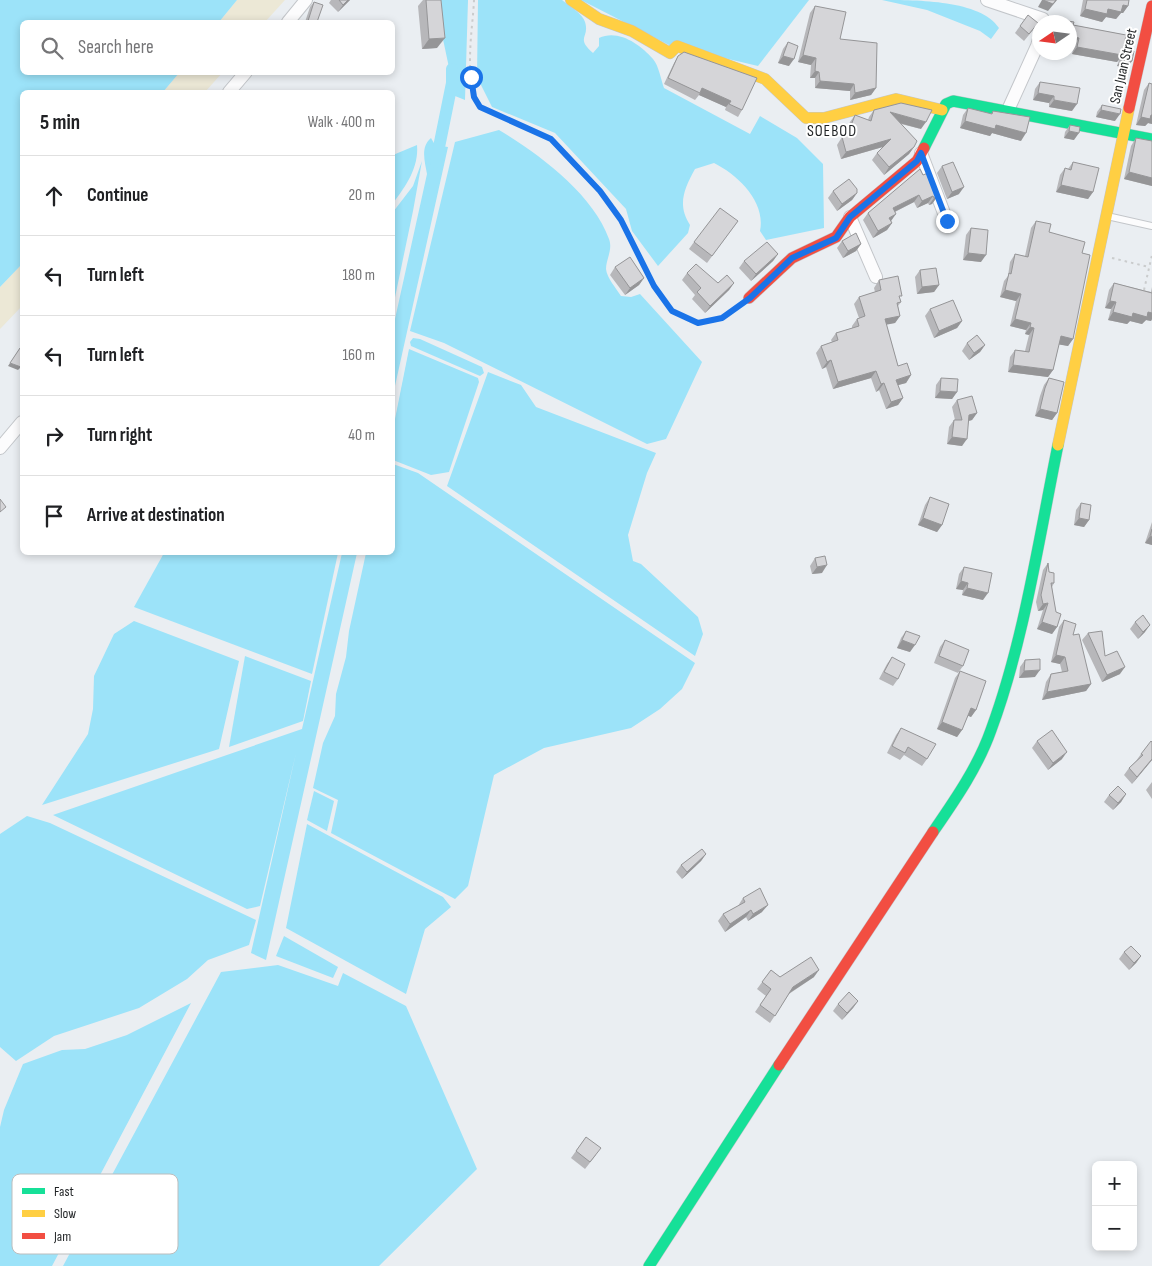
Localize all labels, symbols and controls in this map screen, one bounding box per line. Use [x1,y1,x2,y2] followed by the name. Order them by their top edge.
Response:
[1032,15,1077,60] north arrow
[20,20,395,75] search box
[1106,26,1141,106] street label: San Juan Street
[38,34,66,62] icon: search
[78,36,154,59] text: Search here
[460,66,483,89] route start
[40,110,80,135] text: 5 min
[308,113,375,132] text: Walk · 400 m
[807,122,857,141] district label: SOEBOD
[40,182,68,210] icon: ahead
[87,184,148,207] text: Continue
[348,186,375,205] text: 20 m
[936,210,959,233] route end
[40,262,68,290] icon: left
[87,264,144,287] text: Turn left
[342,266,375,285] text: 180 m
[40,342,68,370] icon: left
[87,344,144,367] text: Turn left
[342,346,375,365] text: 160 m
[40,422,68,450] icon: right
[87,424,152,447] text: Turn right
[348,426,375,445] text: 40 m
[40,502,68,530] icon: arrive
[87,504,225,527] text: Arrive at destination
[1092,1161,1137,1251] map controls
[1092,1161,1137,1206] button: +
[12,1174,178,1254] legend
[54,1183,74,1200] text: Fast
[54,1205,76,1222] text: Slow
[1092,1206,1137,1251] button: −
[53,1228,71,1245] text: Jam

